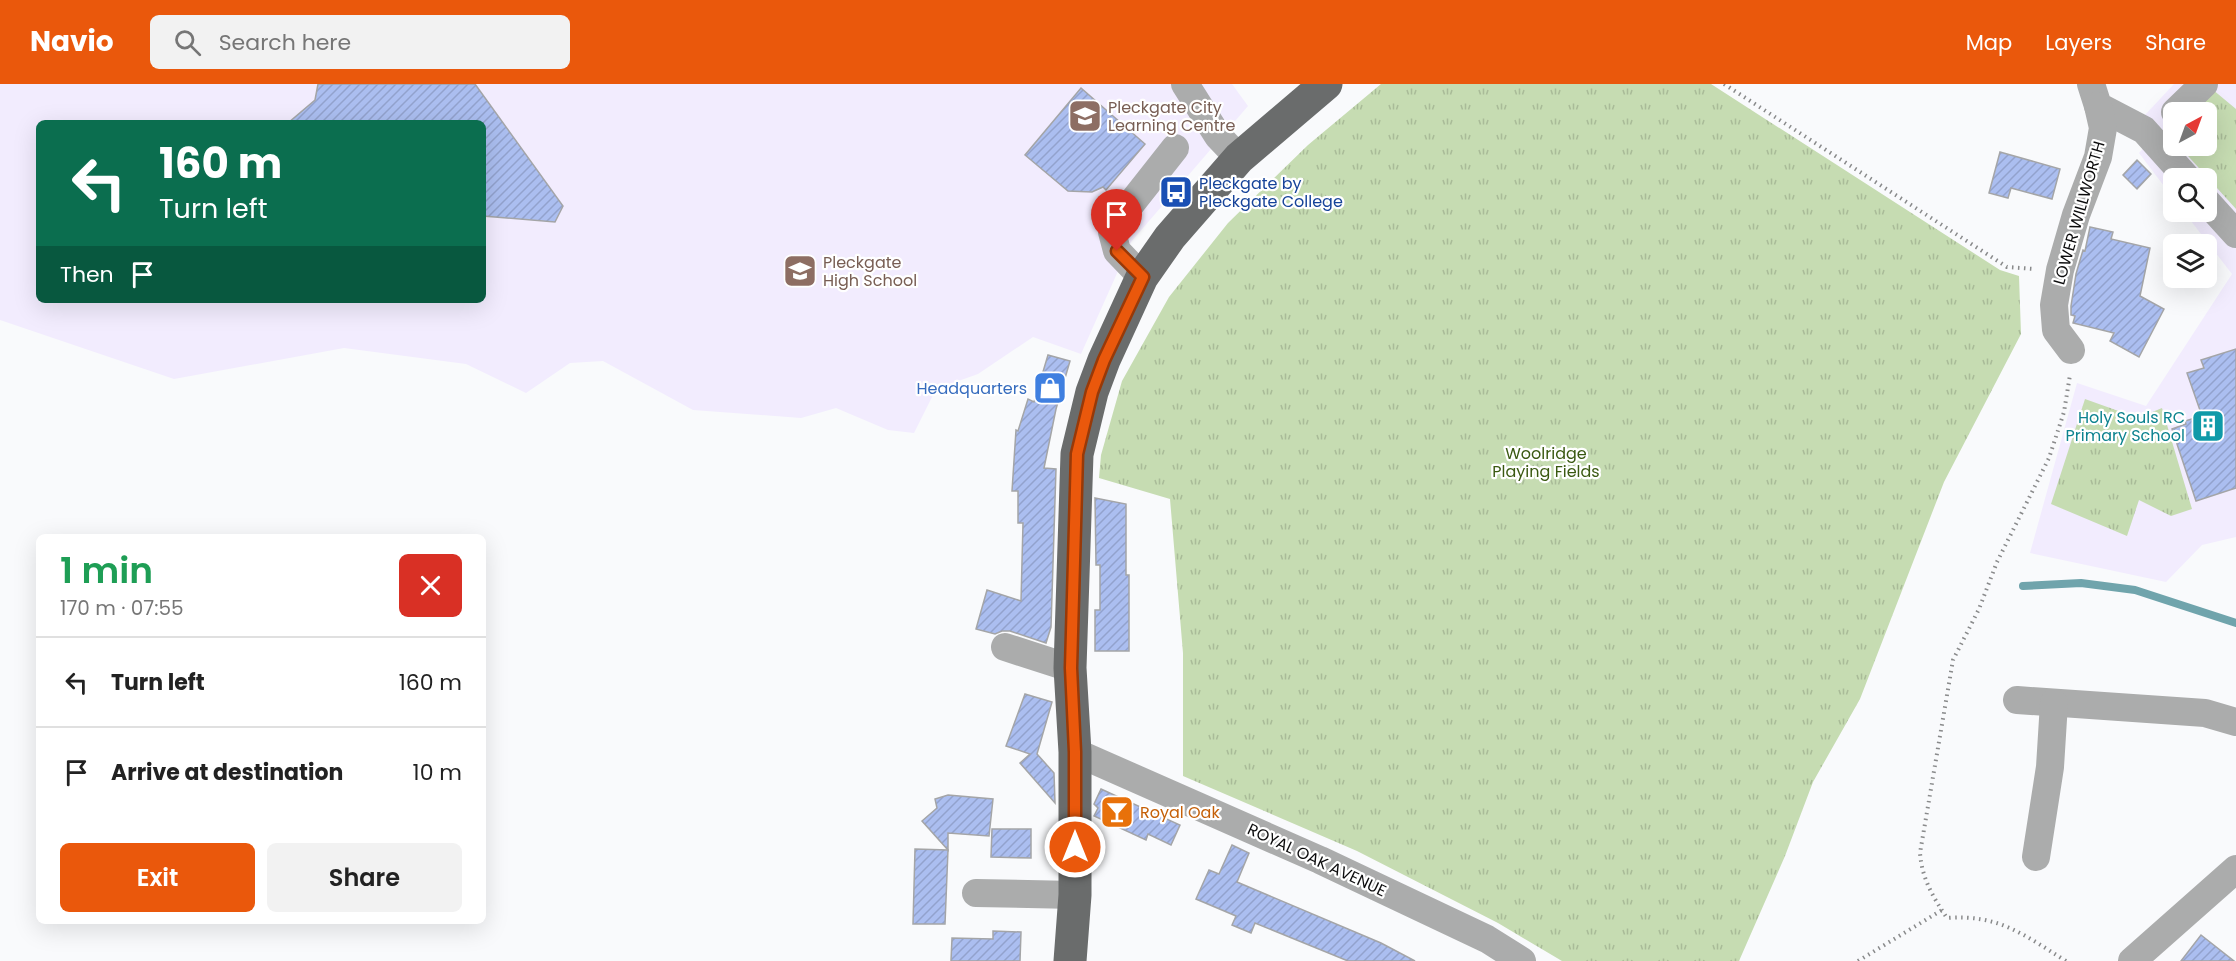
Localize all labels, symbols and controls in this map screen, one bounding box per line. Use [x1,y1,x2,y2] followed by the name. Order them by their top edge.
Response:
[150,15,570,69] search box
[30,22,114,61] text: Navio
[171,26,204,59] icon: search
[219,27,351,58] text: Search here
[1966,28,2012,57] text: Map
[2045,28,2112,57] text: Layers
[2145,28,2206,57] text: Share
[1108,96,1235,137] place label: Pleckgate City Learning Centre
[1067,98,1103,134] school or university icon: Pleckgate City Learning Centre
[2163,102,2217,156] north arrow
[2163,102,2217,288] map controls
[159,134,282,193] text: 160 m
[2048,139,2110,287] street label: LOWER WILLWORTH
[60,144,138,222] icon: left
[2163,168,2217,222] button: search
[1199,172,1343,213] place label: Pleckgate by Pleckgate College
[1158,174,1194,210] bus stop icon: Pleckgate by Pleckgate College
[1091,189,1142,251] pin
[159,190,268,227] text: Turn left
[1100,198,1133,231] icon: arrive
[2163,234,2217,288] button: layers
[823,251,917,292] place label: Pleckgate High School
[782,253,818,289] school or university icon: Pleckgate High School
[126,258,159,291] icon: arrive
[60,259,114,290] text: Then
[1032,370,1068,406] shop icon: Headquarters
[916,377,1027,400] place label: Headquarters
[2066,406,2185,447] place label: Holy Souls RC Primary School
[2190,408,2226,444] building icon: Holy Souls RC Primary School
[1492,442,1600,483] park label: Woolridge Playing Fields
[60,545,153,596] text: 1 min
[399,554,462,617] button: close
[60,594,184,622] text: 170 m · 07:55
[60,666,93,699] icon: left
[111,667,205,698] text: Turn left
[399,667,462,698] text: 160 m
[60,756,93,789] icon: arrive
[111,757,343,788] text: Arrive at destination
[413,757,462,788] text: 10 m
[1099,794,1135,830] bar icon: Royal Oak
[1140,801,1220,824] place label: Royal Oak
[1043,815,1107,879] position arrow
[1244,818,1390,902] street label: ROYAL OAK AVENUE
[60,843,255,912] button: Exit
[267,843,462,912] button: Share

